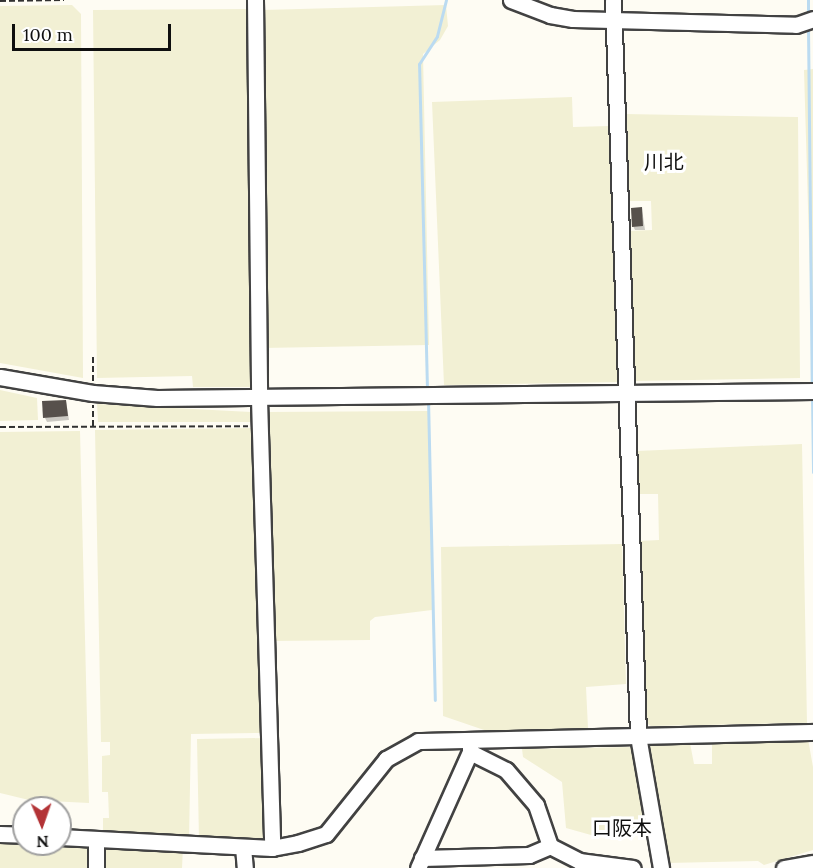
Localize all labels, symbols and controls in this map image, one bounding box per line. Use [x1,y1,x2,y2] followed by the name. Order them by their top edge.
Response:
[15,12,174,50] scale bar
[23,23,73,46] text: 100 m
[644,149,684,173] district label: 川北
[12,796,72,856] north arrow
[592,815,652,839] district label: 口阪本
[36,832,49,852] text: N

